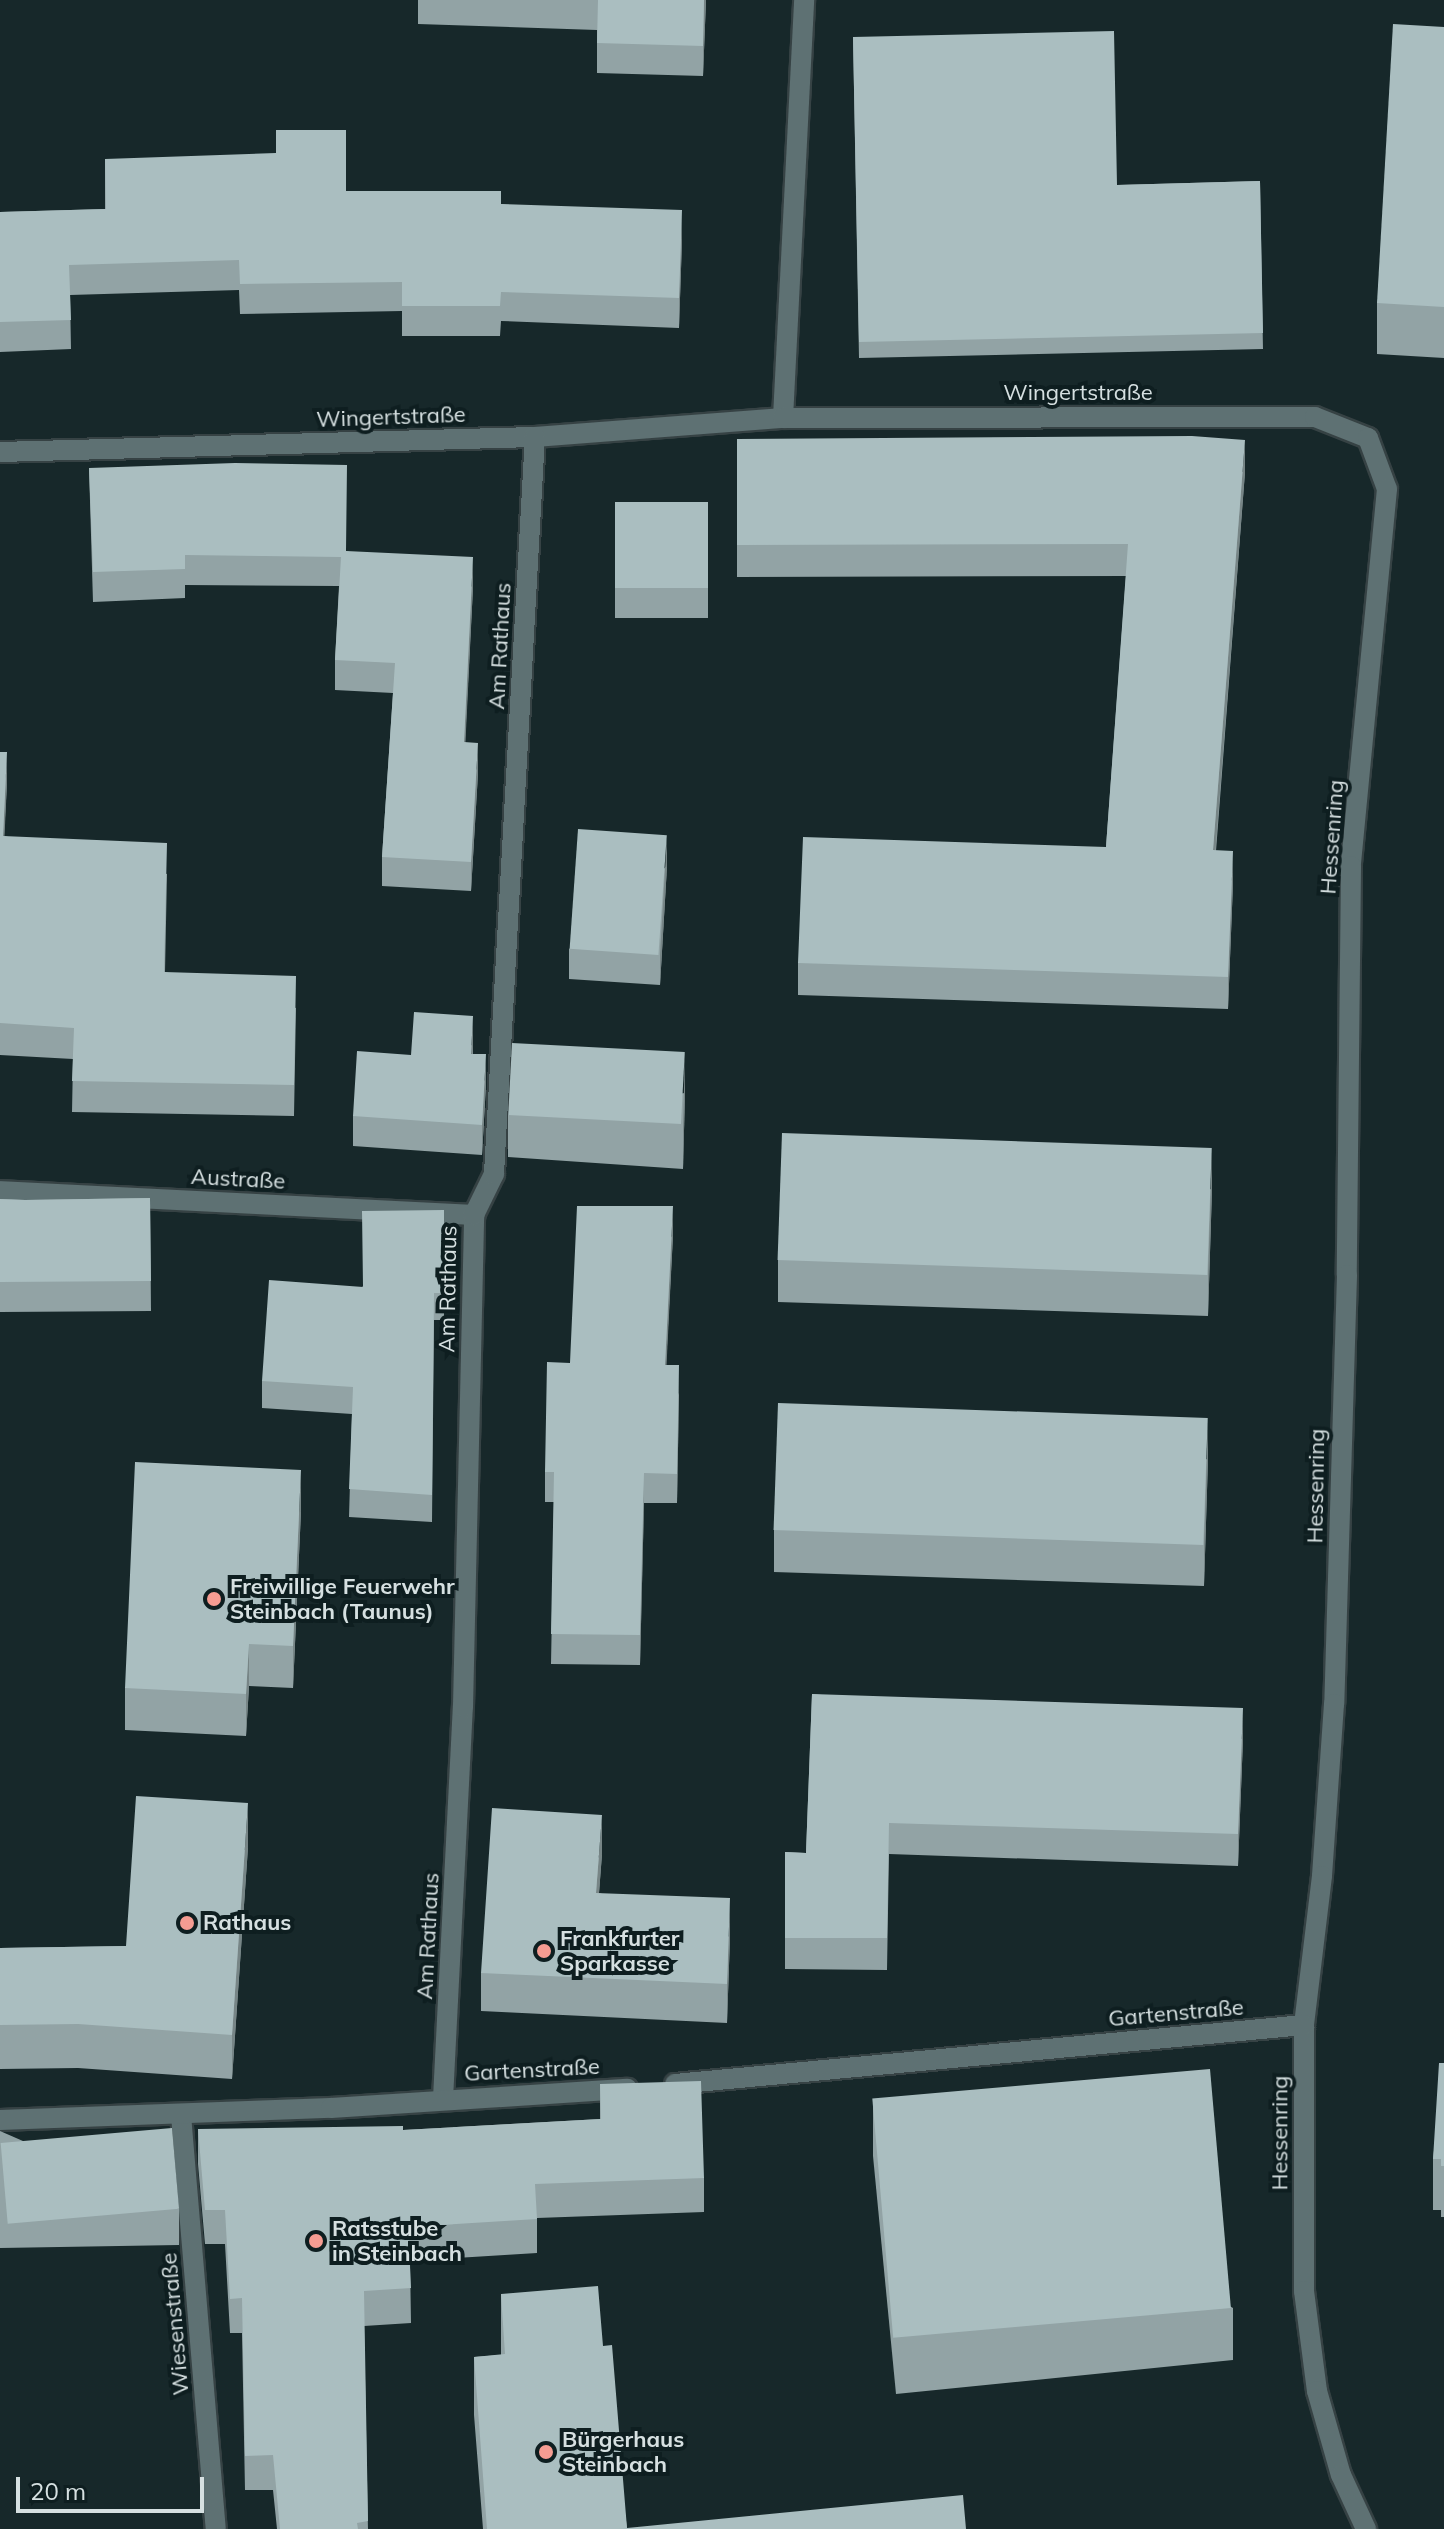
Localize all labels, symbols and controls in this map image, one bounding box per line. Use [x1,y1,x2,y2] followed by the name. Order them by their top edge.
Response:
[1003,380,1153,406] street label: Wingertstraße
[316,401,466,433] street label: Wingertstraße
[483,582,517,710] street label: Am Rathaus
[1315,779,1349,895] street label: Hessenring
[190,1163,286,1195] street label: Austraße
[434,1225,462,1353] street label: Am Rathaus
[1302,1428,1330,1544] street label: Hessenring
[230,1573,455,1624] place label: Freiwillige Feuerwehr Steinbach (Taunus)
[205,1590,223,1608] marker: Freiwillige Feuerwehr Steinbach (Taunus)
[411,1872,445,2000] street label: Am Rathaus
[203,1910,291,1936] place label: Rathaus
[178,1914,196,1932] marker: Rathaus
[560,1925,679,1976] place label: Frankfurter Sparkasse
[535,1942,553,1960] marker: Frankfurter Sparkasse
[1107,1994,1245,2032] street label: Gartenstraße
[464,2053,600,2087] street label: Gartenstraße
[1267,2076,1293,2190] street label: Hessenring
[332,2215,462,2266] place label: Ratsstube in Steinbach
[307,2232,325,2250] marker: Ratsstube in Steinbach
[156,2252,194,2396] street label: Wiesenstraße
[562,2426,684,2478] place label: Bürgerhaus Steinbach
[537,2443,555,2461] marker: Bürgerhaus Steinbach
[20,2461,208,2511] scale bar
[30,2476,86,2506] text: 20 m

